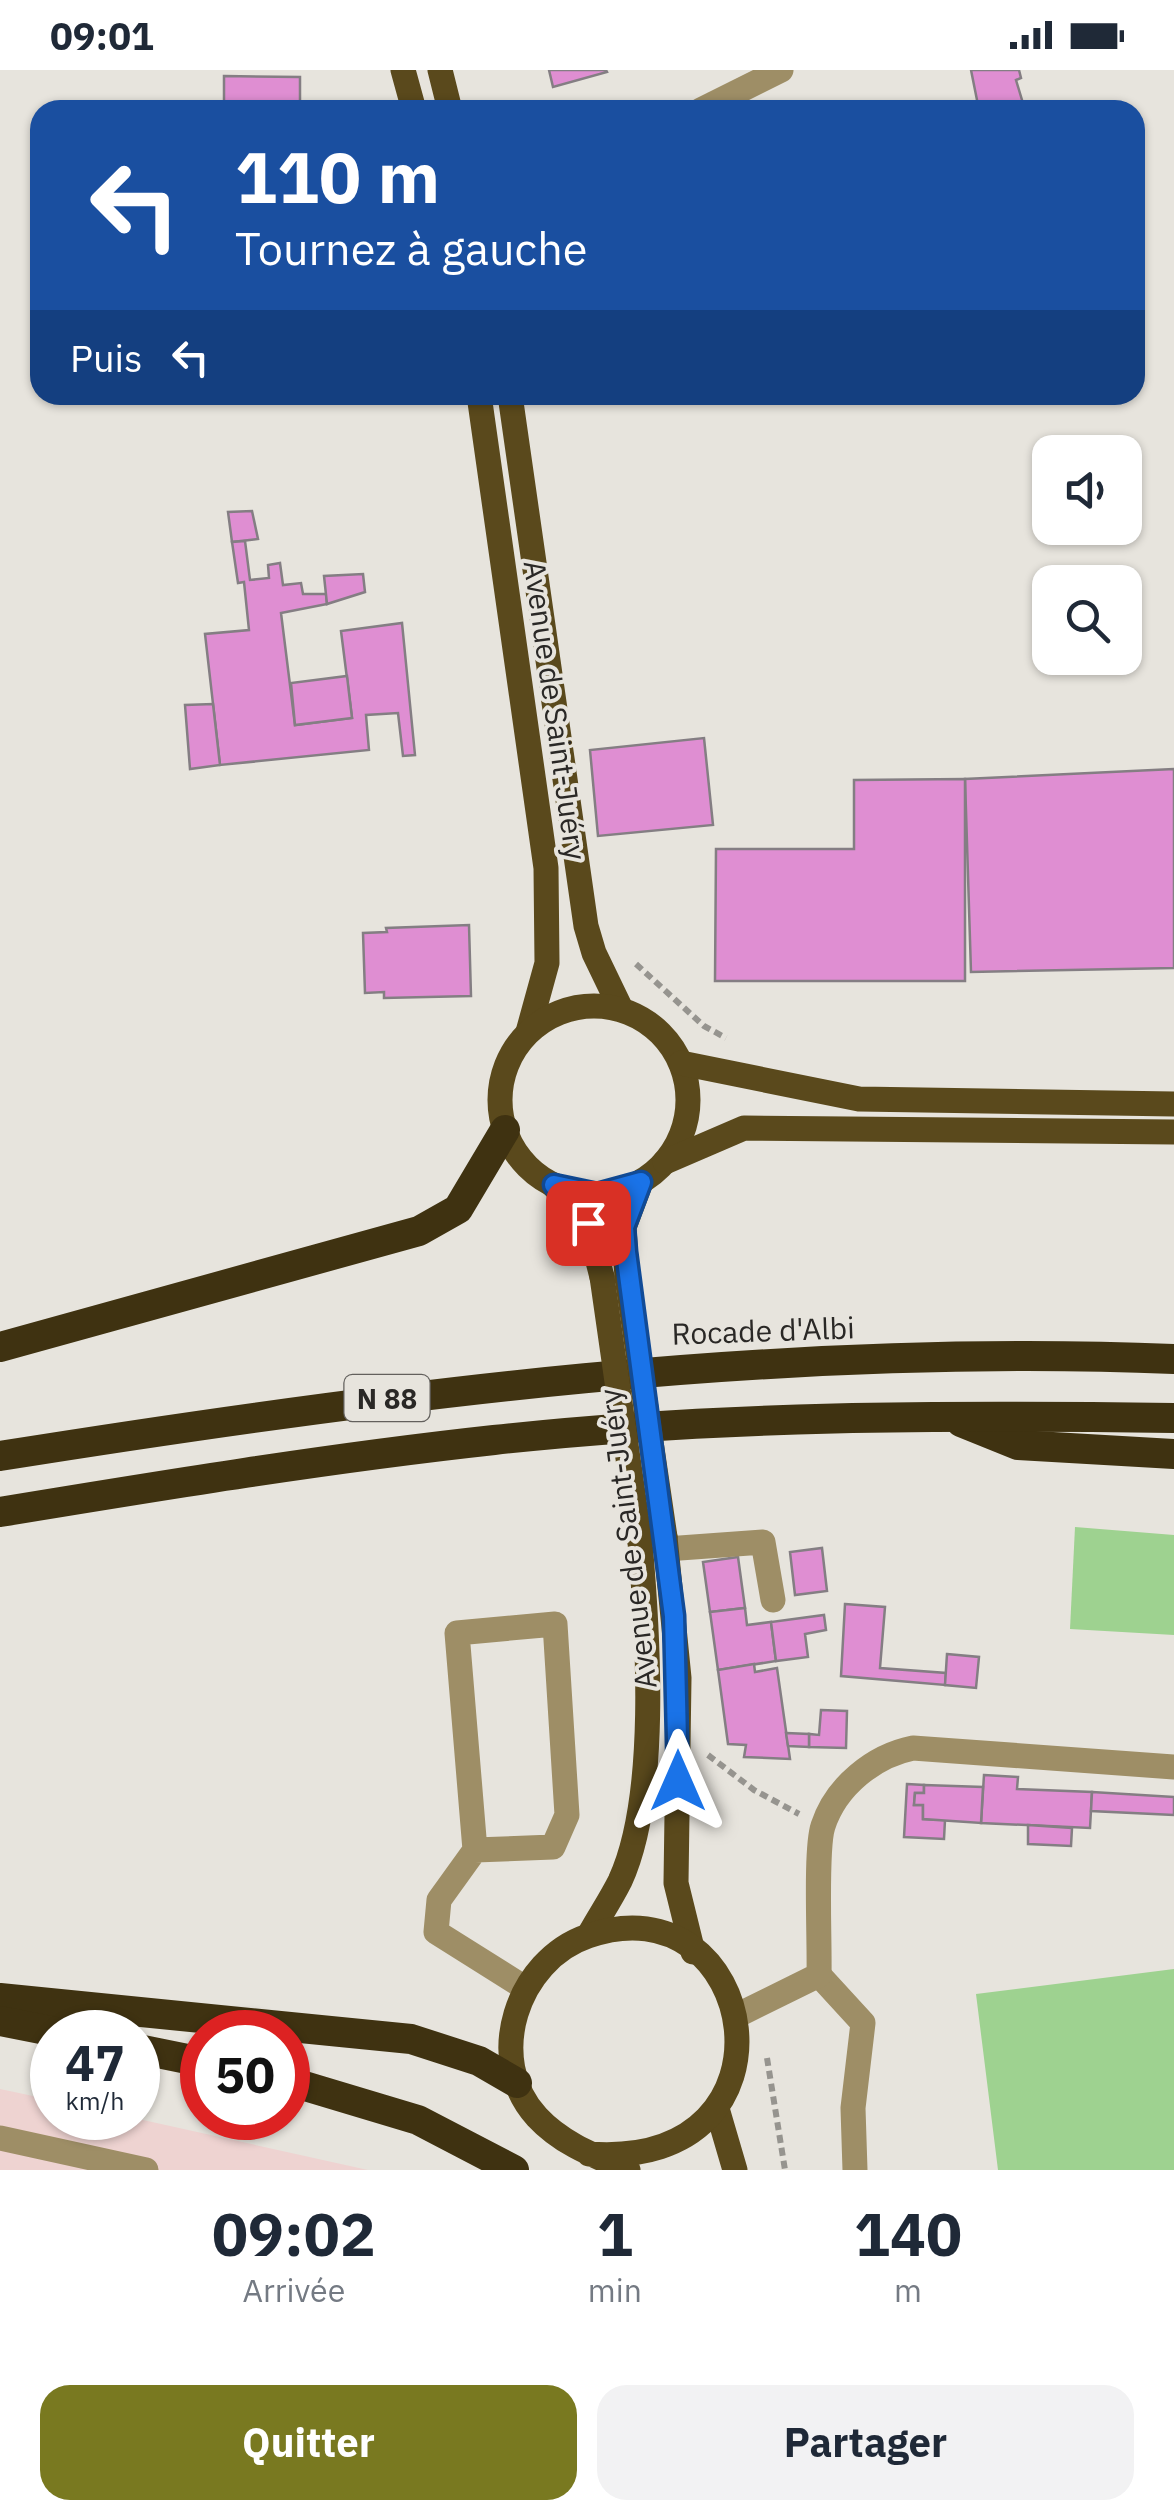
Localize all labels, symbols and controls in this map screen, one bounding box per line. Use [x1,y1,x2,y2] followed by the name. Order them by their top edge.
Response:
[50,11,154,60] text: 09:01
[235,131,440,222] text: 110 m
[70,140,200,270] icon: left
[235,219,587,277] text: Tournez à gauche
[163,330,218,385] icon: left
[70,333,143,382] text: Puis
[1032,435,1142,675] map controls
[1032,435,1142,545] button: sound
[516,558,596,862] street label: Avenue de Saint-Juéry
[1032,565,1142,675] button: search
[546,1181,631,1266] pin
[561,1196,616,1251] icon: arrive
[671,1307,855,1353] street label: Rocade d'Albi
[344,1375,430,1421] road number: N 88
[589,1387,665,1691] street label: Avenue de Saint-Juéry
[626,1729,730,1833] position arrow
[180,2010,310,2140] speed limit sign: 50
[65,2030,125,2095] text: 47
[66,2084,124,2117] text: km/h
[212,2194,376,2273] text: 09:02
[597,2194,633,2273] text: 1
[854,2194,962,2273] text: 140
[243,2269,345,2311] text: Arrivée
[588,2269,642,2311] text: min
[894,2269,922,2311] text: m
[40,2385,577,2500] button: Quitter
[597,2385,1134,2500] button: Partager

